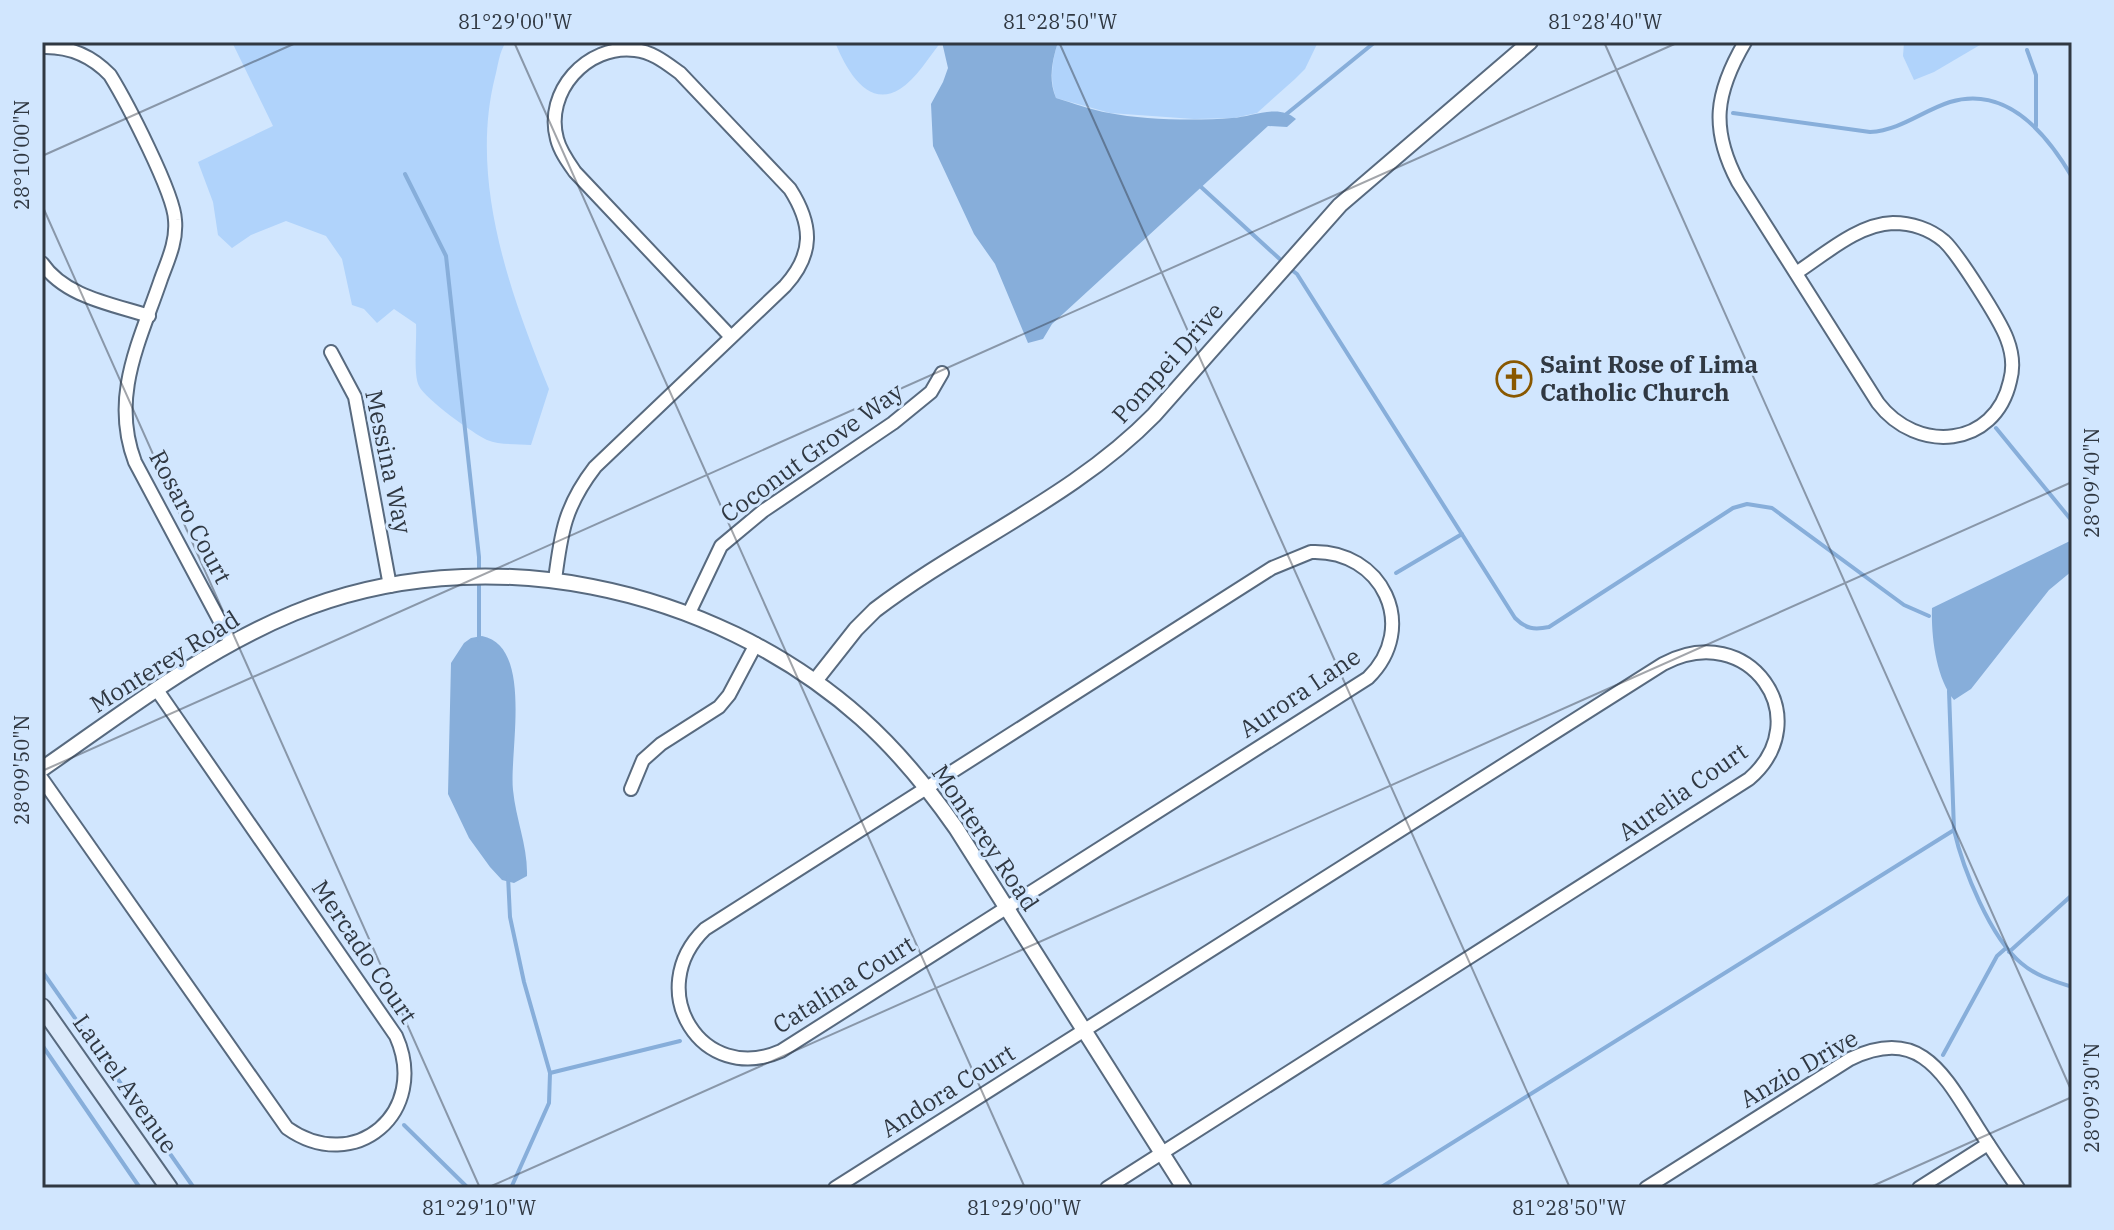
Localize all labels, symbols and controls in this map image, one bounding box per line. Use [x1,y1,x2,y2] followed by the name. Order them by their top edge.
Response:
[458,8,572,35] text: 81°29'00"W
[1003,8,1117,35] text: 81°28'50"W
[1548,8,1662,35] text: 81°28'40"W
[8,100,35,210] text: 28°10'00"N
[1104,295,1230,430] street label: Pompei Drive
[1540,348,1759,408] place label: Saint Rose of Lima Catholic Church
[1495,360,1533,398] church icon: Saint Rose of Lima Catholic Church
[714,375,909,529] street label: Coconut Grove Way
[358,387,420,537] street label: Messina Way
[2078,428,2105,538] text: 28°09'40"N
[142,444,240,589] street label: Rosaro Court
[84,603,245,720] street label: Monterey Road
[1233,640,1366,745] street label: Aurora Lane
[8,715,35,825] text: 28°09'50"N
[1611,735,1753,848] street label: Aurelia Court
[925,758,1047,917] street label: Monterey Road
[305,873,425,1029] street label: Mercado Court
[766,928,920,1041] street label: Catalina Court
[66,1008,186,1159] street label: Laurel Avenue
[1734,1021,1863,1115] street label: Anzio Drive
[874,1036,1021,1144] street label: Andora Court
[2078,1043,2105,1153] text: 28°09'30"N
[422,1194,536,1221] text: 81°29'10"W
[967,1194,1081,1221] text: 81°29'00"W
[1512,1194,1626,1221] text: 81°28'50"W

